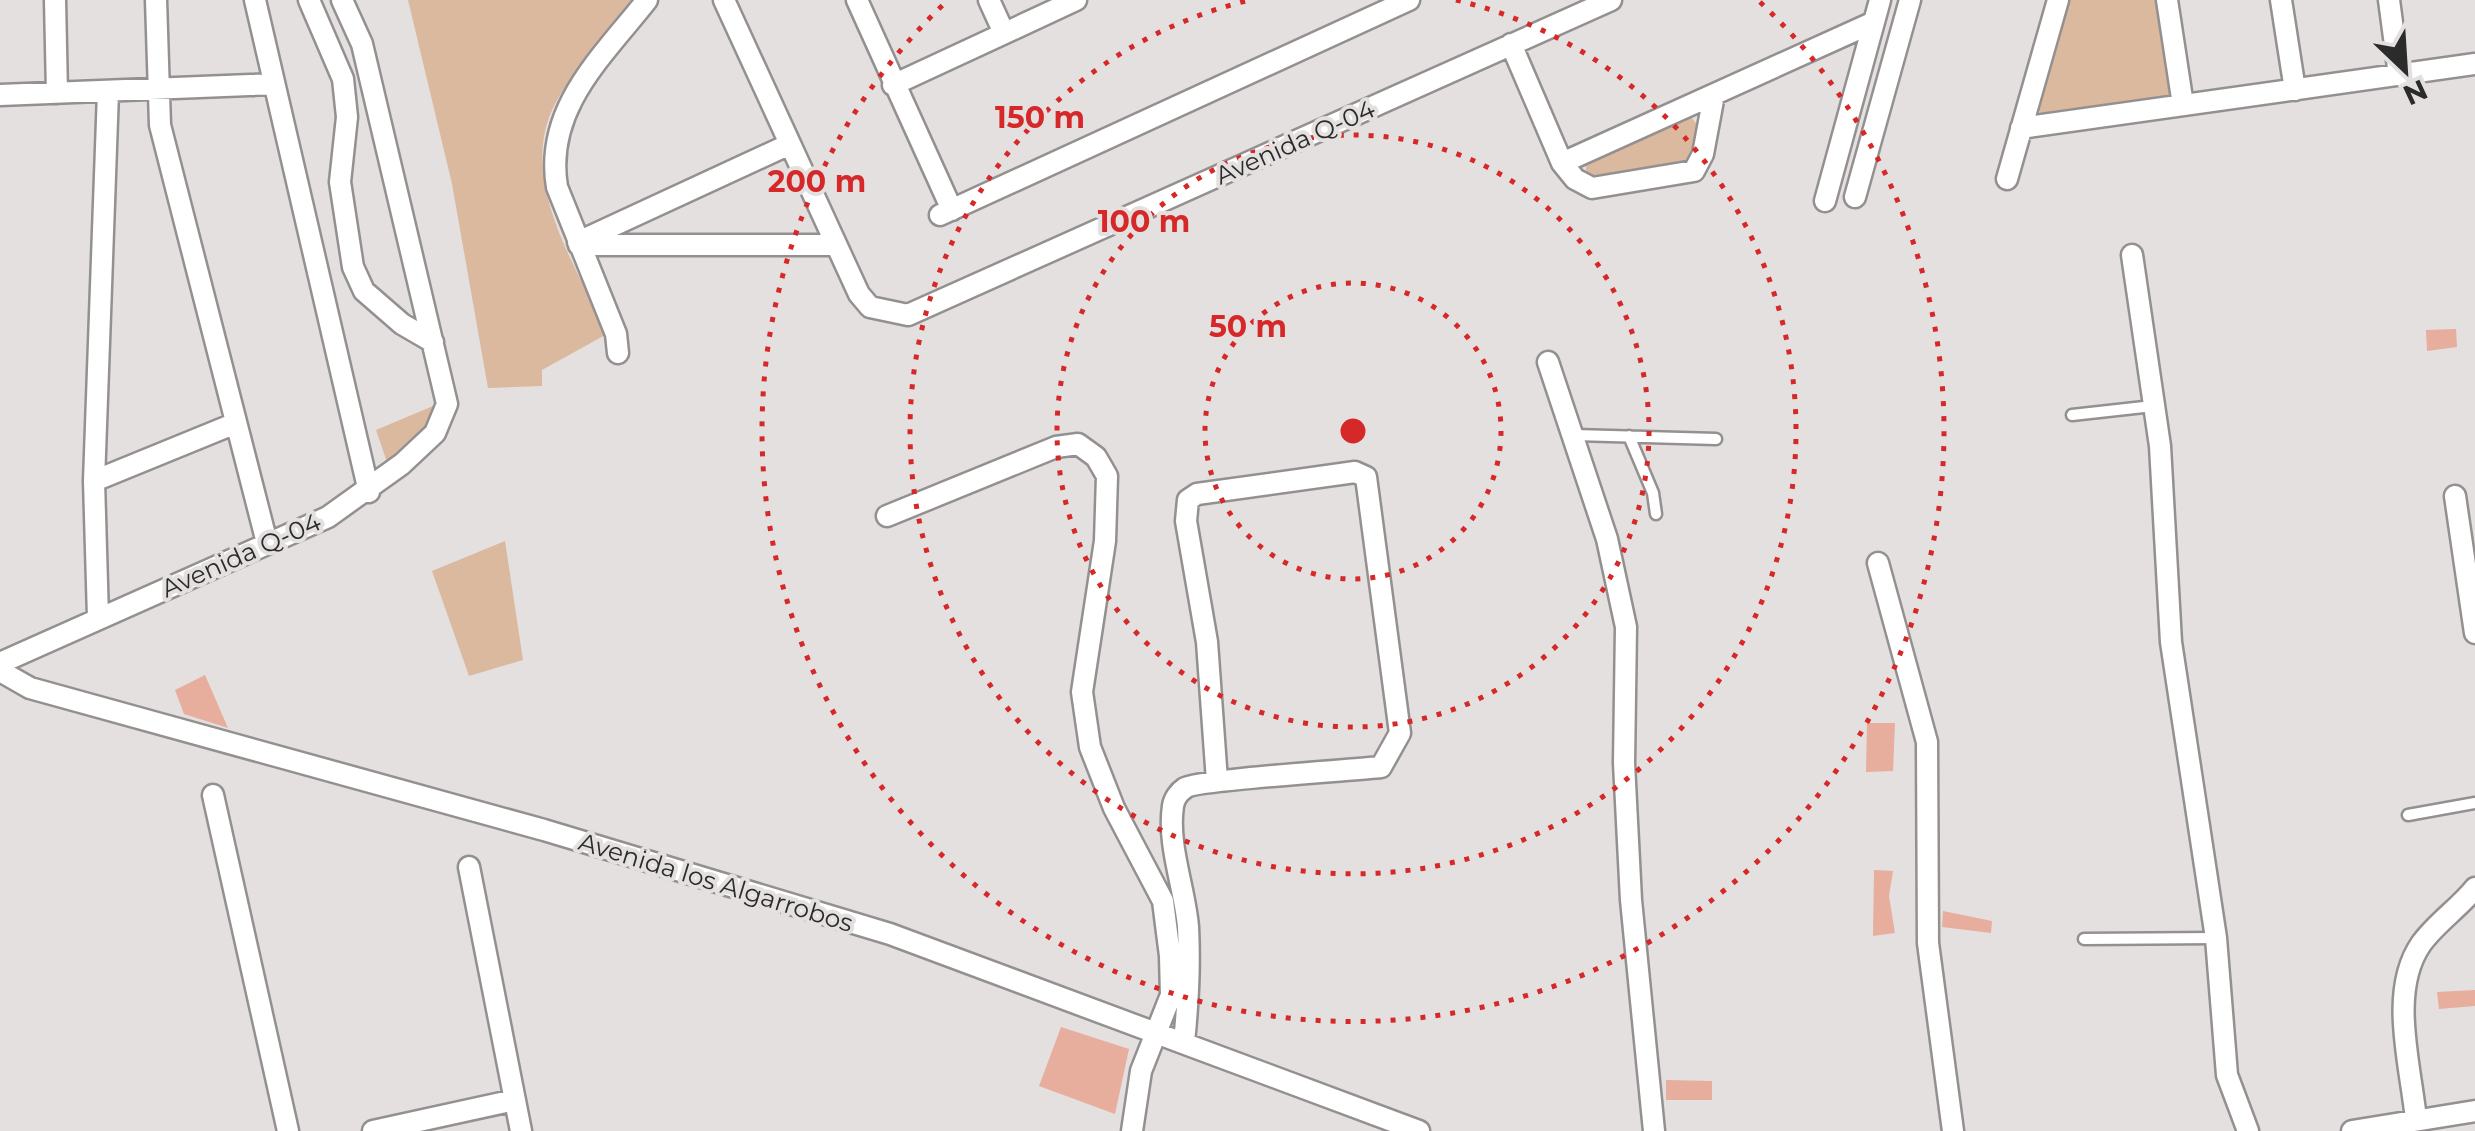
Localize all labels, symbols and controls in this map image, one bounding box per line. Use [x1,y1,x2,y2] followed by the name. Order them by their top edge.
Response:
[2355,20,2455,120] north arrow
[2398,72,2433,113] text: N
[1211,93,1380,191] street label: Avenida Q-04
[995,99,1085,136] text: 150 m
[768,163,866,200] text: 200 m
[1098,203,1190,240] text: 100 m
[1209,308,1287,345] text: 50 m
[1335,413,1371,449] centre of rings
[157,506,326,604] street label: Avenida Q-04
[575,826,857,938] street label: Avenida los Algarrobos

